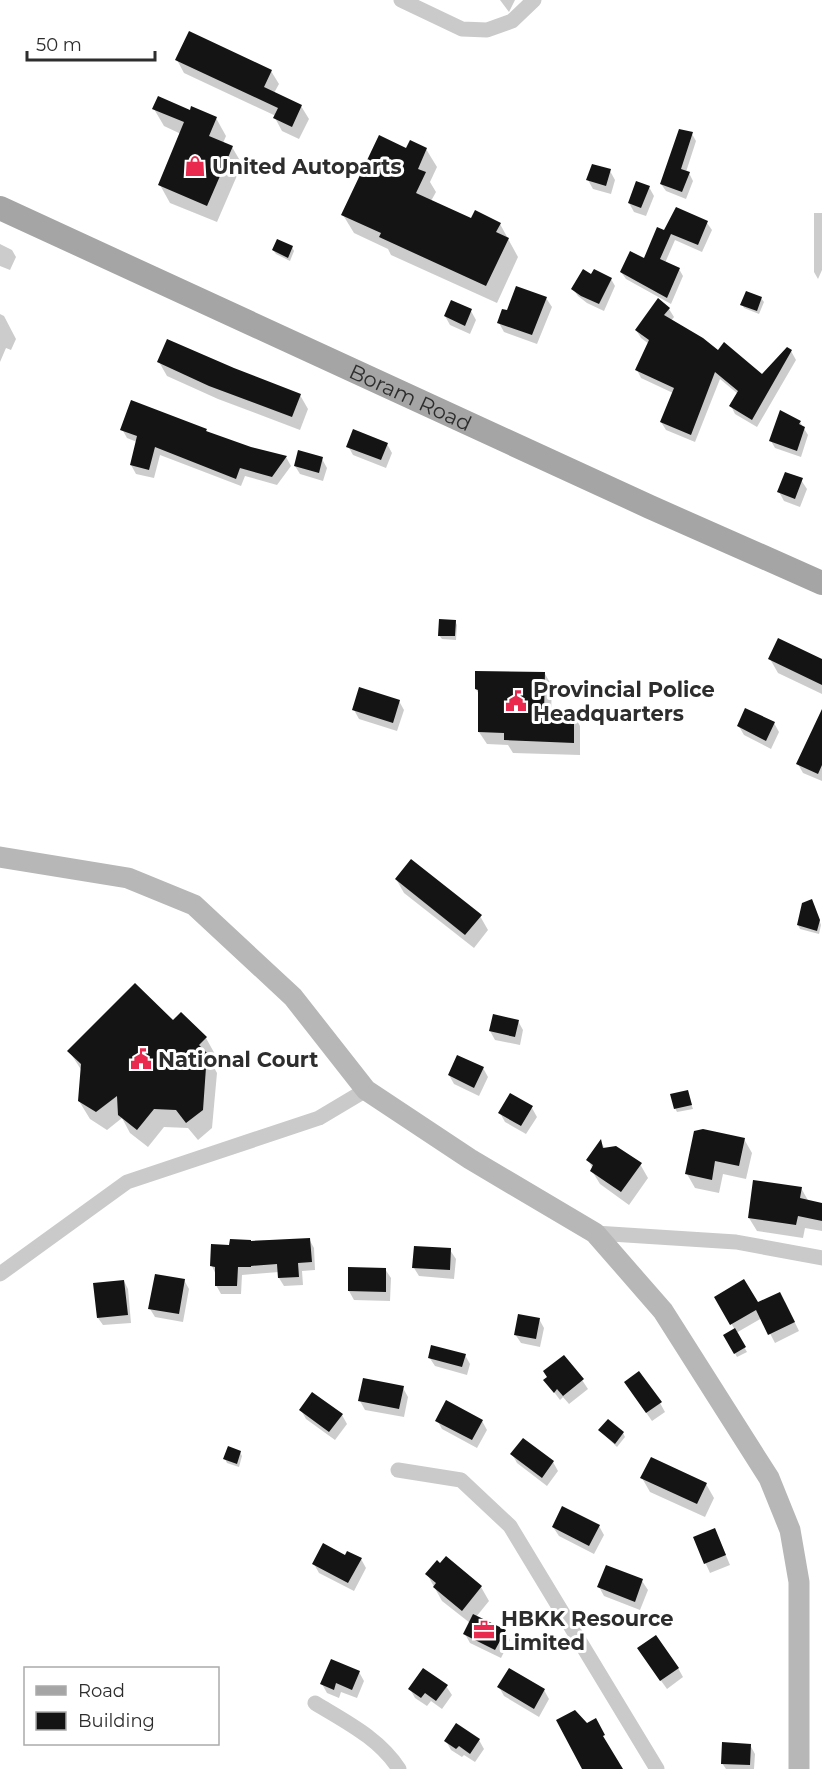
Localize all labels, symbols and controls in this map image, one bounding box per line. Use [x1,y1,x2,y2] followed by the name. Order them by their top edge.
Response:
[27,24,154,62] scale bar
[36,34,82,56] text: 50 m
[183,154,207,178] shop icon: United Autoparts
[212,154,402,179] place label: United Autoparts
[346,358,476,436] street label: Boram Road
[533,677,715,726] place label: Provincial Police Headquarters
[504,689,528,713] public building icon: Provincial Police Headquarters
[129,1047,153,1071] public building icon: National Court
[158,1047,318,1072] place label: National Court
[501,1606,673,1655] place label: HBKK Resource Limited
[472,1618,496,1642] office icon: HBKK Resource Limited
[24,1667,219,1745] legend
[78,1680,125,1702] text: Road
[78,1710,155,1732] text: Building

